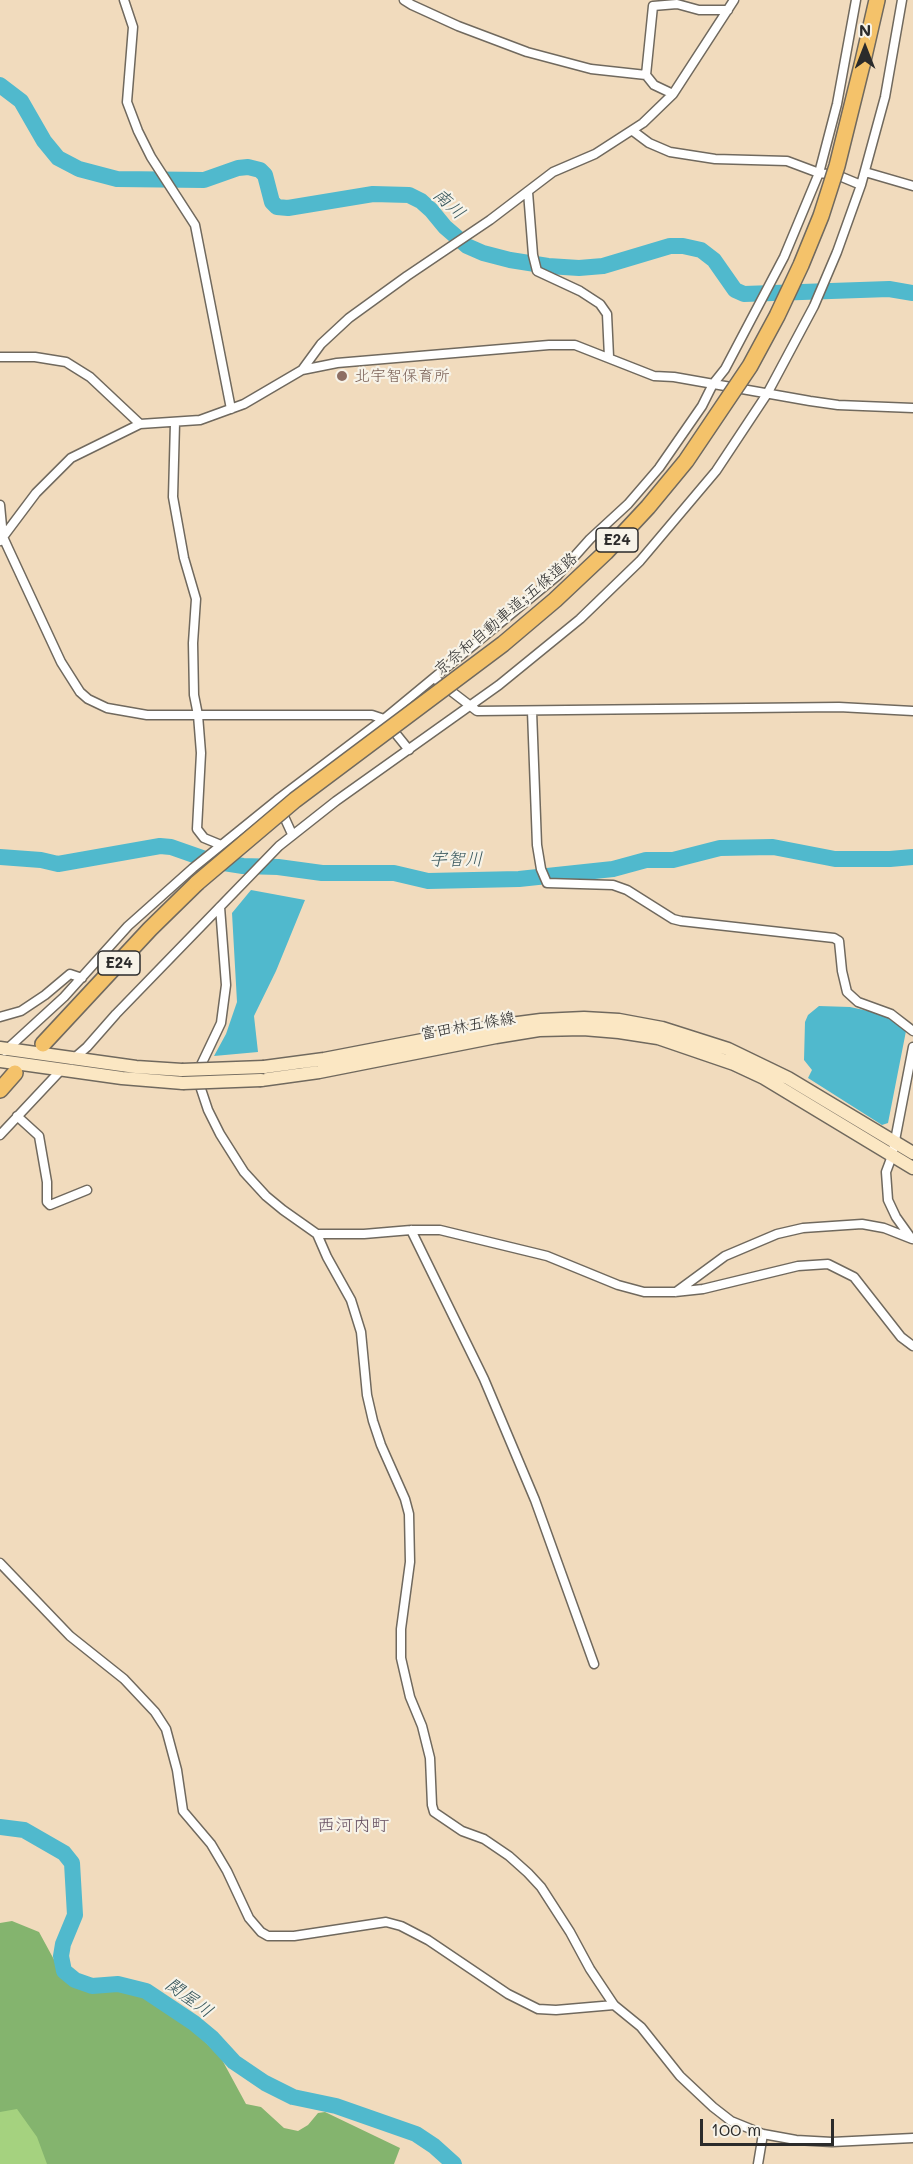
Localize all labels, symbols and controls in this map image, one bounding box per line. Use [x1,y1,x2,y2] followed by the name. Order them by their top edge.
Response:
[835,18,895,78] north arrow
[859,19,871,40] text: N
[428,184,470,224] water label: 南川
[354,366,450,386] place label: 北宇智保育所
[335,369,349,383] marker: 北宇智保育所
[596,528,638,552] road number: E24
[430,548,582,680] street label: 京奈和自動車道;五條道路
[429,848,483,870] water label: 宇智川
[98,951,140,975] road number: E24
[419,1008,517,1044] street label: 富田林五條線
[317,1814,389,1836] district label: 西河内町
[161,1973,217,2023] water label: 関屋川
[703,2107,836,2145] scale bar
[711,2117,761,2141] text: 100 m

